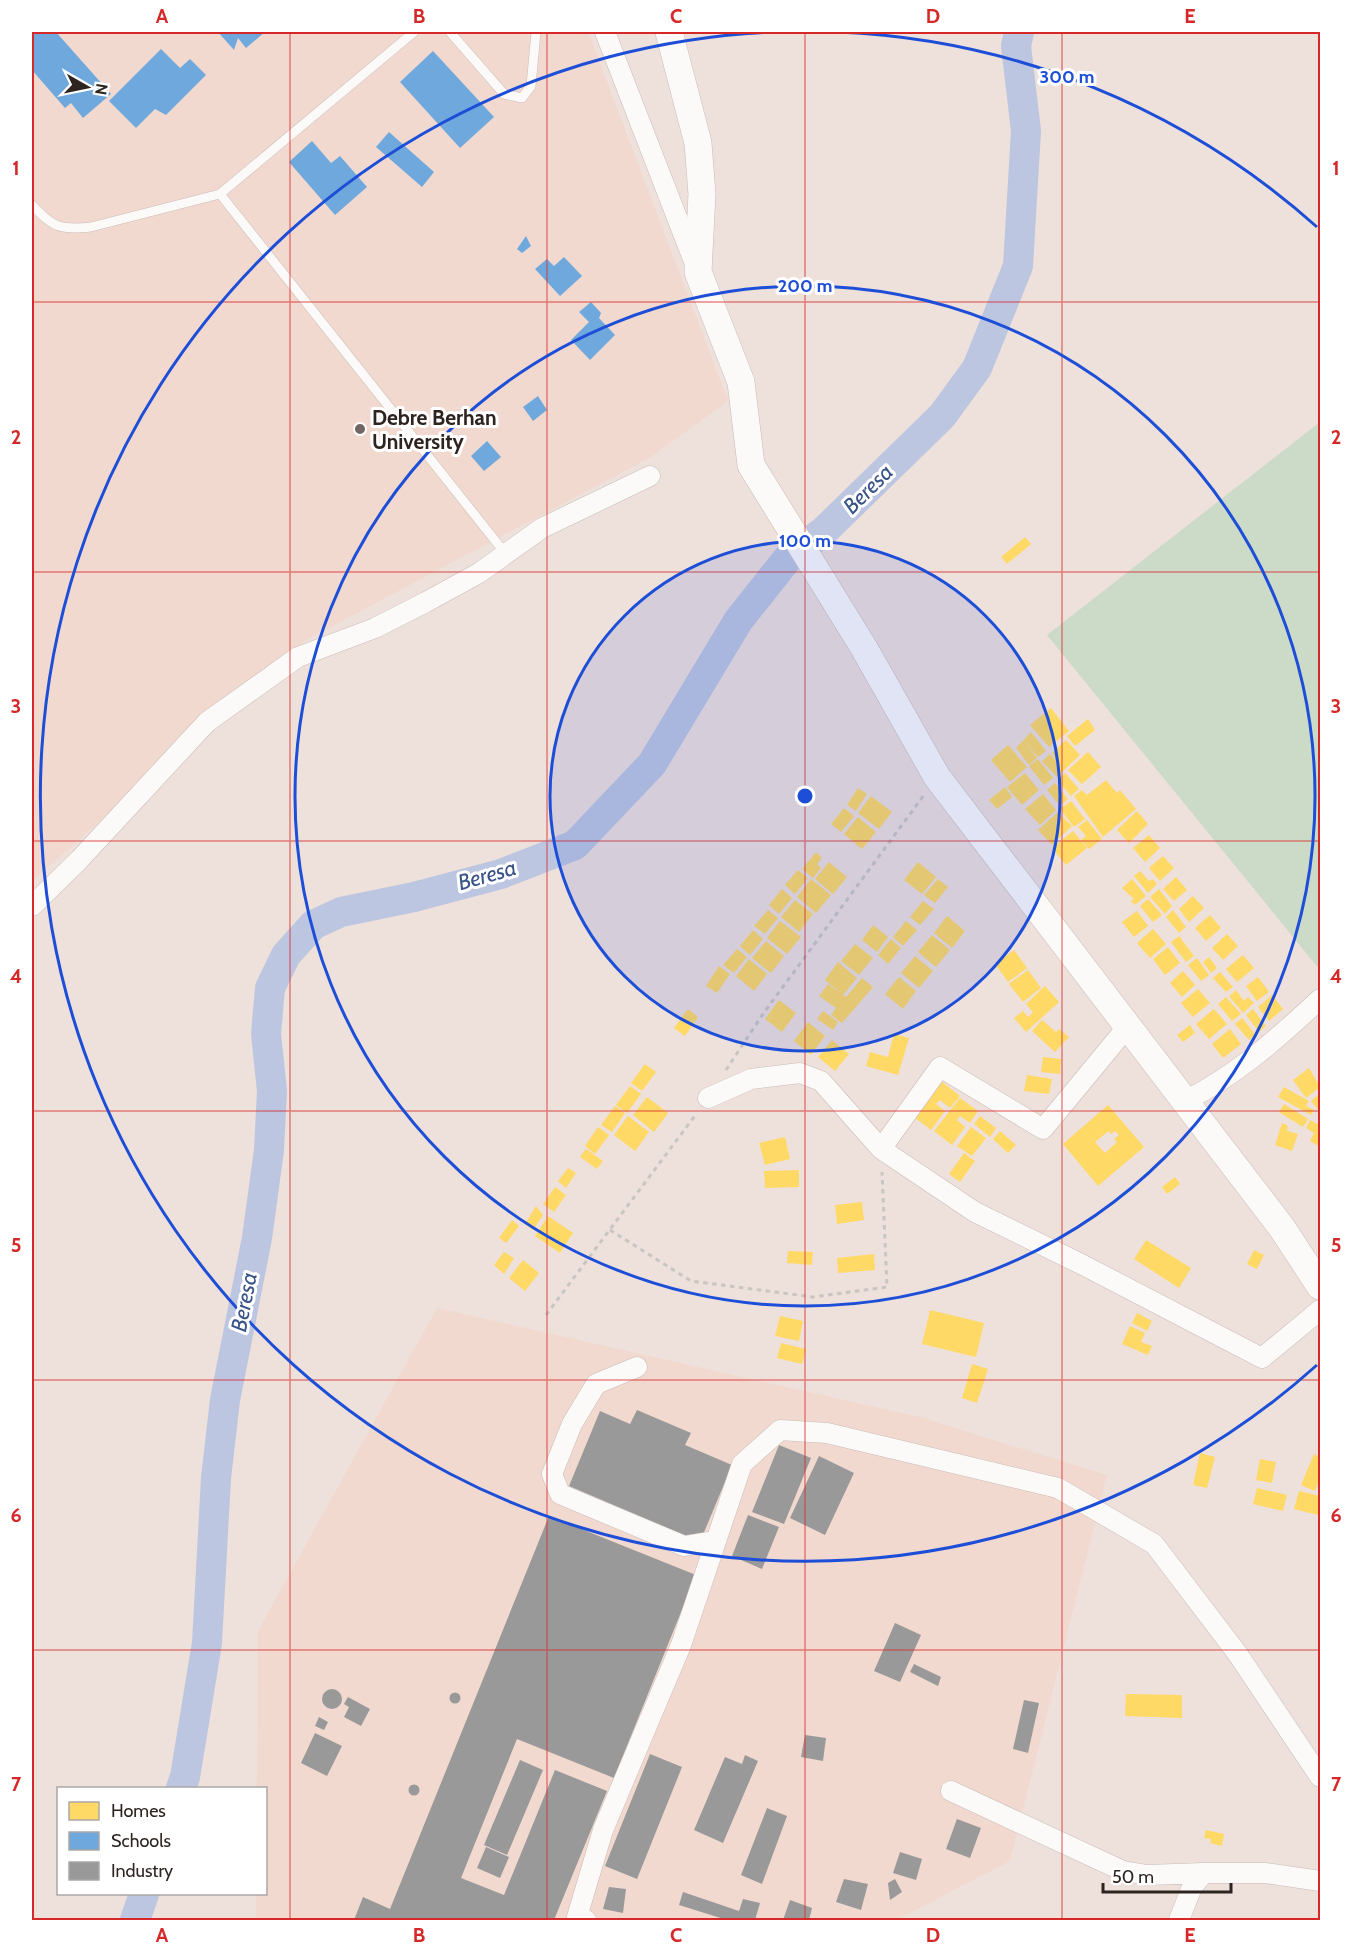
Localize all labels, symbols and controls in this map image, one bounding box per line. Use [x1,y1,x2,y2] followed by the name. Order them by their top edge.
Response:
[156,4,169,28] text: A
[413,4,425,28] text: B
[670,4,682,28] text: C
[926,4,940,28] text: D
[1184,4,1196,28] text: E
[57,57,117,117] north arrow
[1040,66,1094,88] text: 300 m
[91,82,112,96] text: N
[12,156,20,180] text: 1
[1332,156,1340,180] text: 1
[778,275,832,297] text: 200 m
[372,405,497,454] place label: Debre Berhan University
[353,422,367,436] marker: Debre Berhan University
[11,425,21,449] text: 2
[1331,425,1341,449] text: 2
[837,458,899,520] water label: Beresa
[779,530,831,552] text: 100 m
[11,694,21,718] text: 3
[1331,694,1341,718] text: 3
[795,786,815,806] centre of rings
[455,854,519,896] water label: Beresa
[10,964,22,988] text: 4
[1330,964,1342,988] text: 4
[11,1233,21,1257] text: 5
[1331,1233,1341,1257] text: 5
[225,1270,263,1334] water label: Beresa
[10,1503,22,1527] text: 6
[1330,1503,1342,1527] text: 6
[11,1772,22,1796] text: 7
[1331,1772,1342,1796] text: 7
[57,1787,267,1895] legend
[111,1800,166,1822] text: Homes
[111,1830,171,1852] text: Schools
[1103,1856,1230,1894] scale bar
[111,1860,173,1882] text: Industry
[1112,1866,1154,1888] text: 50 m
[156,1923,169,1947] text: A
[413,1923,425,1947] text: B
[670,1923,682,1947] text: C
[926,1923,940,1947] text: D
[1184,1923,1196,1947] text: E

